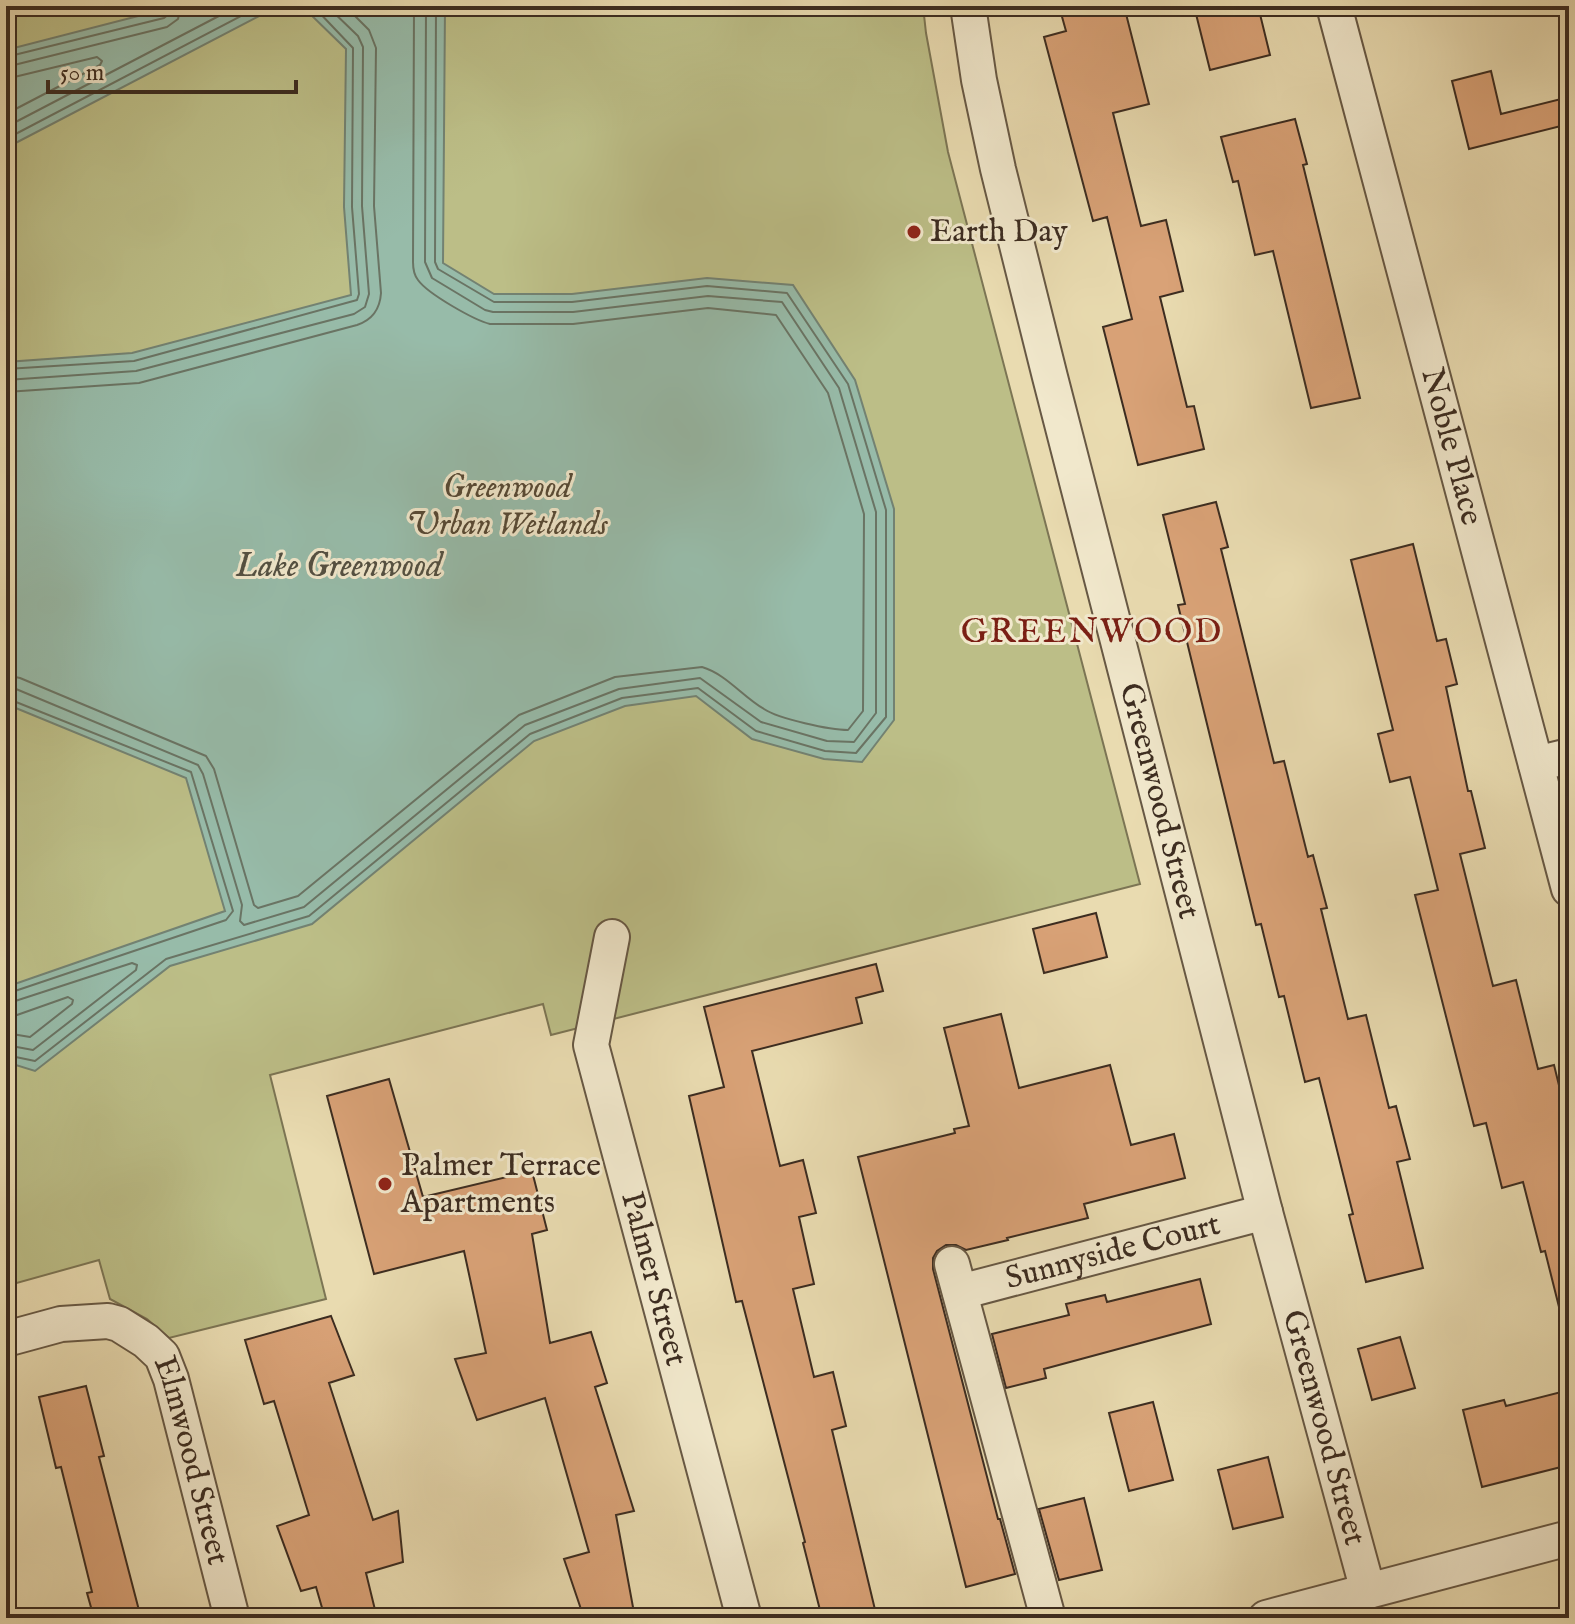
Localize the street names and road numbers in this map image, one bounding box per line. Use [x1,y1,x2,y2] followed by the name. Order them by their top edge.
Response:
[1411,364,1492,530] street label: Noble Place
[1109,679,1209,923] street label: Greenwood Street
[611,1187,696,1370] street label: Palmer Street
[1001,1204,1225,1300] street label: Sunnyside Court
[1272,1306,1375,1550] street label: Greenwood Street
[144,1350,238,1569] street label: Elmwood Street

